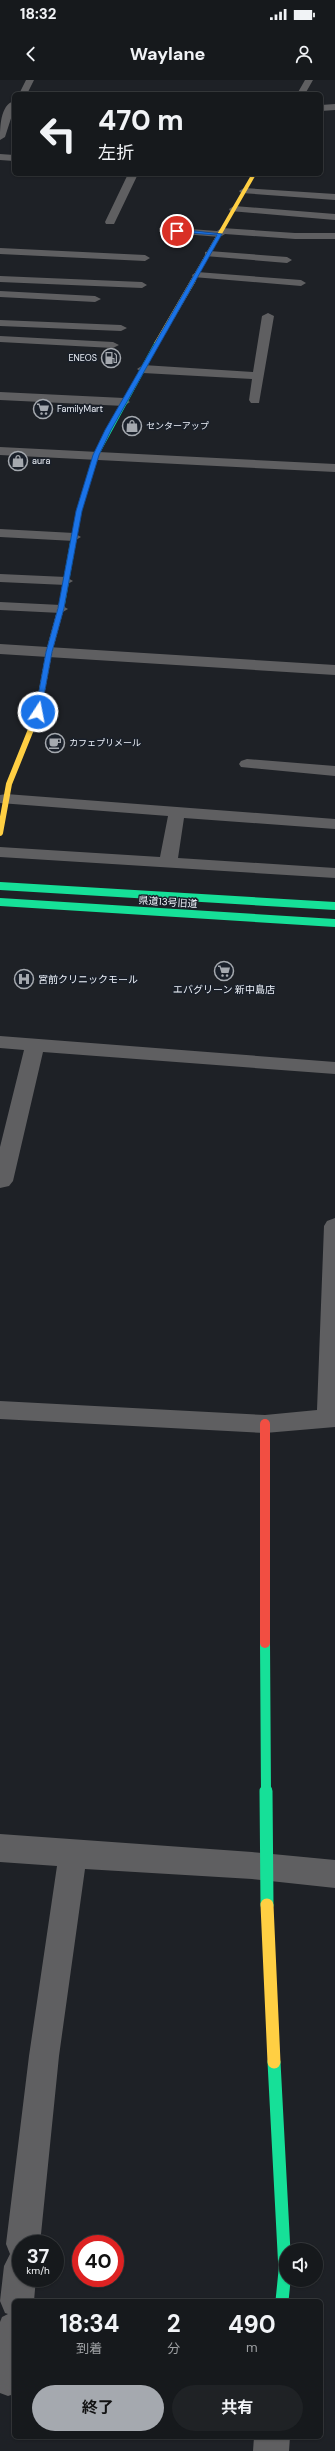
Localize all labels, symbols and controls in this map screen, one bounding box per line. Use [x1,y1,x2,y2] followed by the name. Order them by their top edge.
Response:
[20,4,56,24] text: 18:32
[130,42,205,66] text: Waylane
[20,43,42,65] icon: back
[293,43,315,65] icon: person
[98,102,184,139] text: 470 m
[32,108,84,160] icon: left
[98,141,134,165] text: 左折
[160,214,194,248] pin
[166,220,188,242] icon: arrive
[100,347,122,369] fuel station icon: ENEOS
[68,352,97,364] place label: ENEOS
[32,398,54,420] supermarket icon: FamilyMart
[57,403,103,415] place label: FamilyMart
[121,415,143,437] shop icon: センターアップ
[146,420,209,432] place label: センターアップ
[7,450,29,472] shop icon: aura
[32,455,50,467] place label: aura
[17,691,59,733] position arrow
[44,732,66,754] cafe icon: カフェプリメール
[69,737,141,749] place label: カフェプリメール
[138,893,198,911] street label: 県道13号旧道
[213,960,235,982] supermarket icon: エバグリーン 新中島店
[13,968,35,990] hospital icon: 宮前クリニックモール
[38,973,138,986] place label: 宮前クリニックモール
[173,983,275,996] place label: エバグリーン 新中島店
[72,2235,124,2287] speed limit sign: 40
[27,2243,49,2269] text: 37
[279,2243,323,2287] map controls
[279,2243,323,2287] button: sound
[26,2264,50,2277] text: km/h
[59,2308,119,2339] text: 18:34
[167,2308,181,2339] text: 2
[228,2309,276,2340] text: 490
[246,2339,258,2356] text: m
[76,2340,102,2357] text: 到着
[167,2340,180,2357] text: 分
[32,2385,164,2431] button: 終了
[172,2385,303,2431] button: 共有

